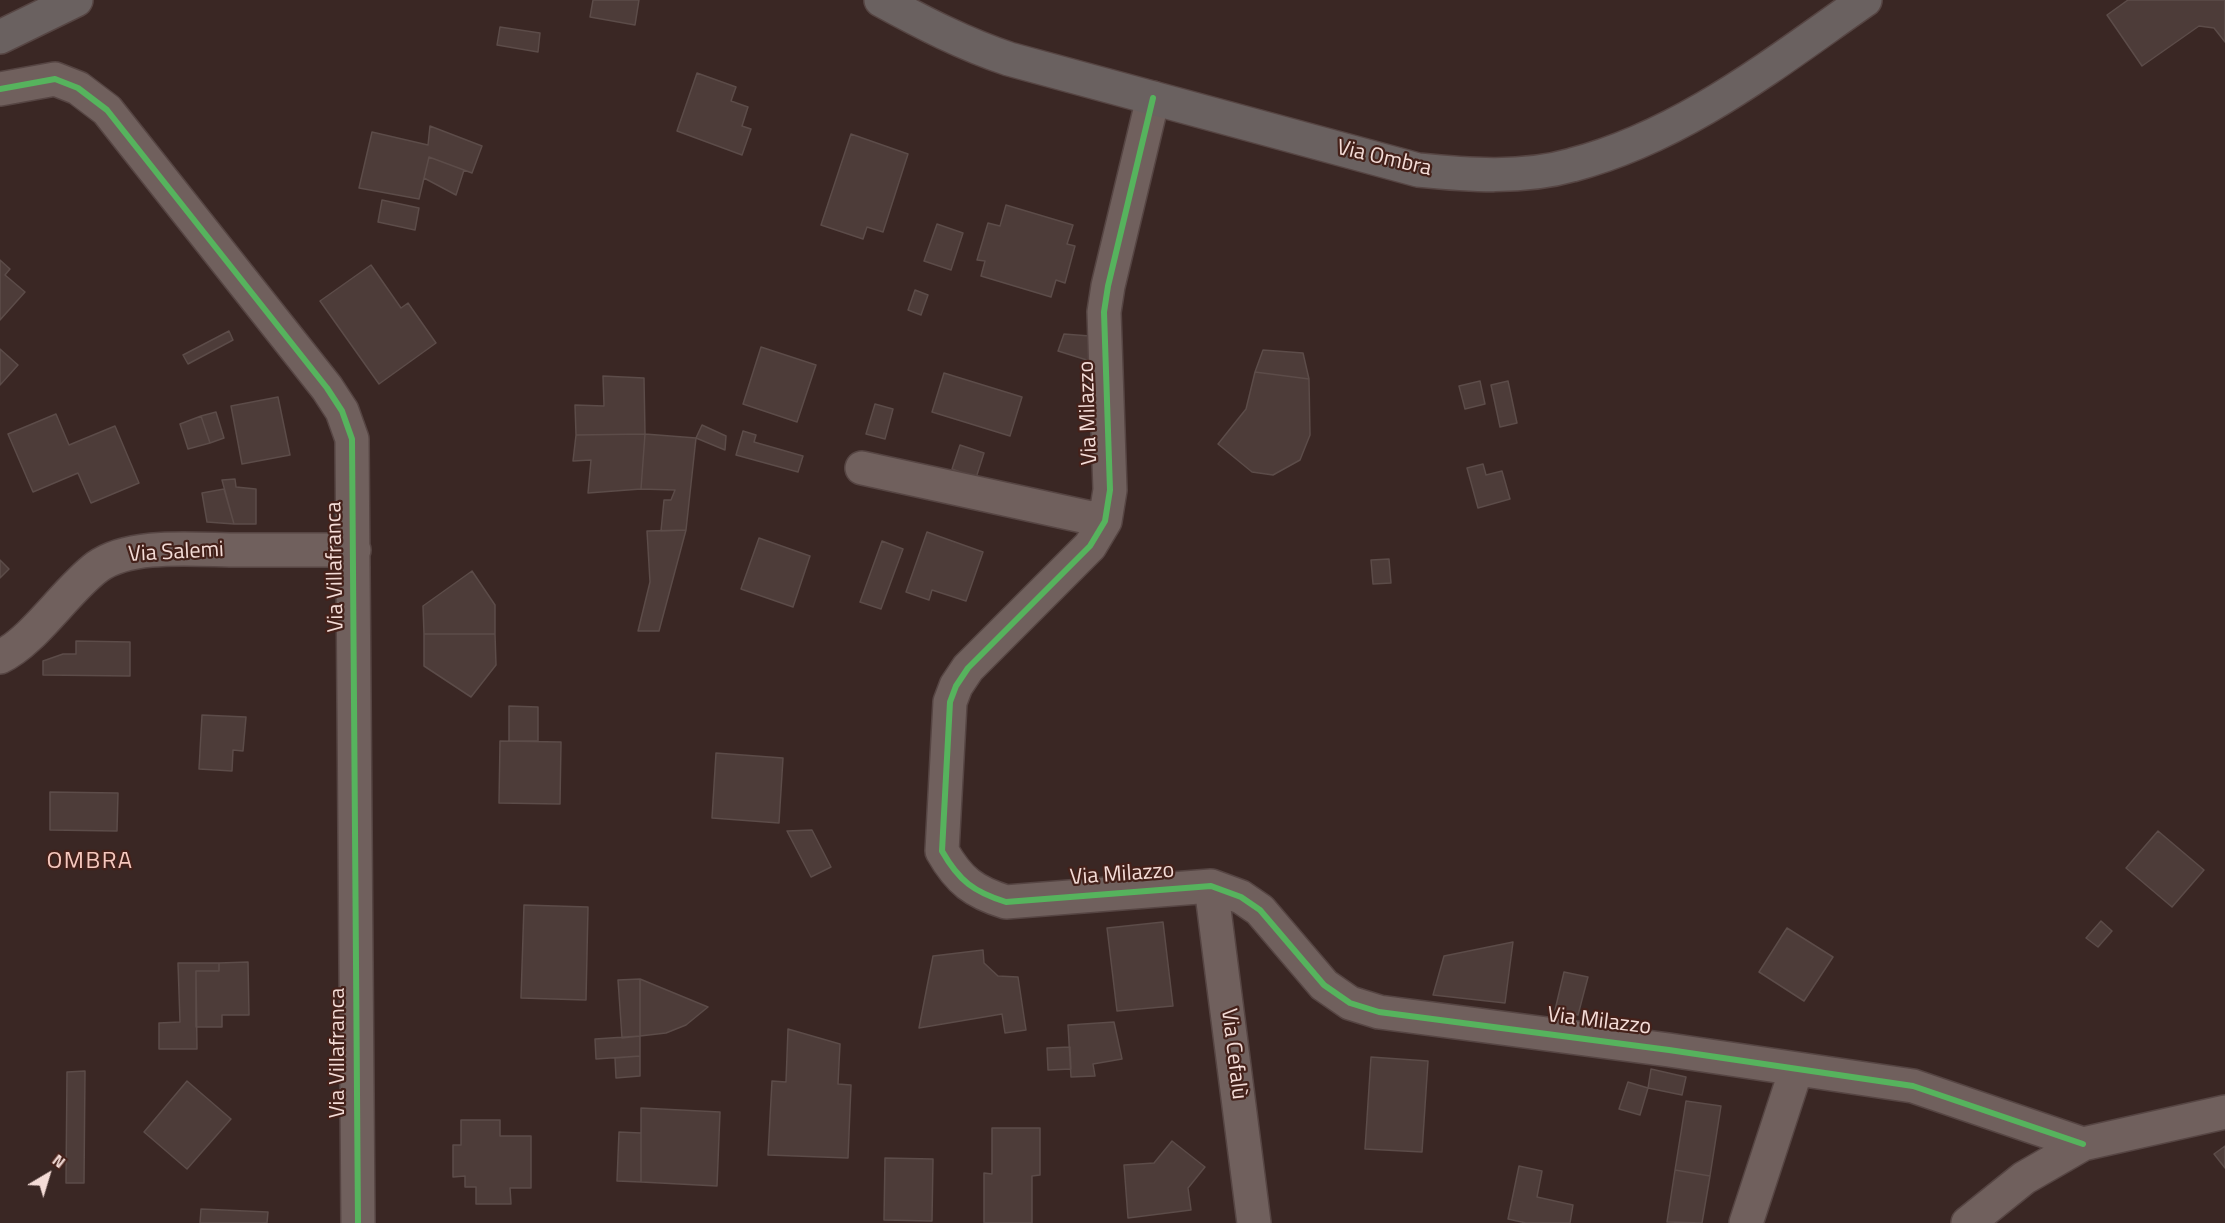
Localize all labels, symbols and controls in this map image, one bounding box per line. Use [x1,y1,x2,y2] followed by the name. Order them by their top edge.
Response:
[1334,135,1434,183] street label: Via Ombra
[1074,360,1104,466] street label: Via Milazzo
[322,501,350,633] street label: Via Villafranca
[127,537,225,569] street label: Via Salemi
[46,848,134,876] district label: OMBRA
[1069,858,1175,892] street label: Via Milazzo
[326,988,352,1118] street label: Via Villafranca
[1546,1003,1652,1041] street label: Via Milazzo
[1214,1007,1252,1101] street label: Via Cefalù
[18,1145,78,1205] north arrow
[47,1148,71,1174] text: N

